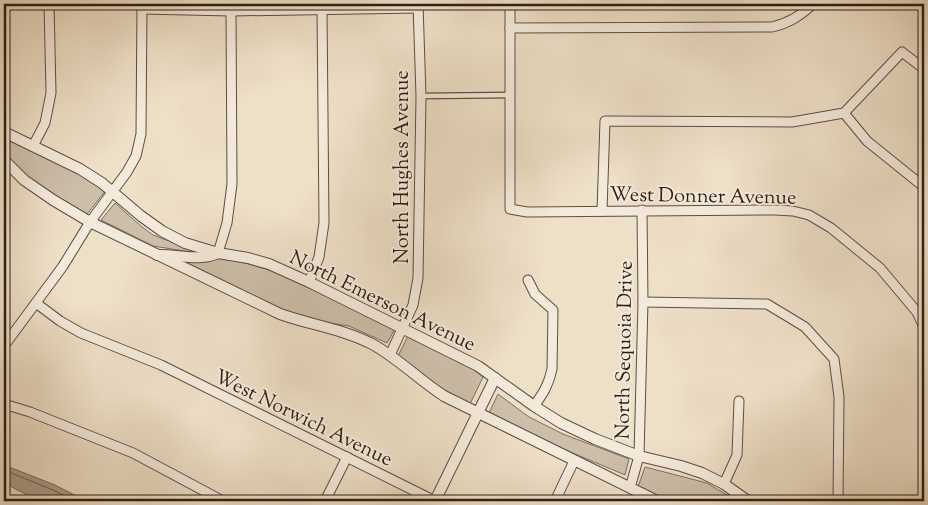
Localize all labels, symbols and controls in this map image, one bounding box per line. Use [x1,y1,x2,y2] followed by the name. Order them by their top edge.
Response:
[389,70,418,264] street label: North Hughes Avenue
[609,181,797,214] street label: West Donner Avenue
[284,245,480,360] street label: North Emerson Avenue
[609,260,642,440] street label: North Sequoia Drive
[209,363,397,475] street label: West Norwich Avenue

